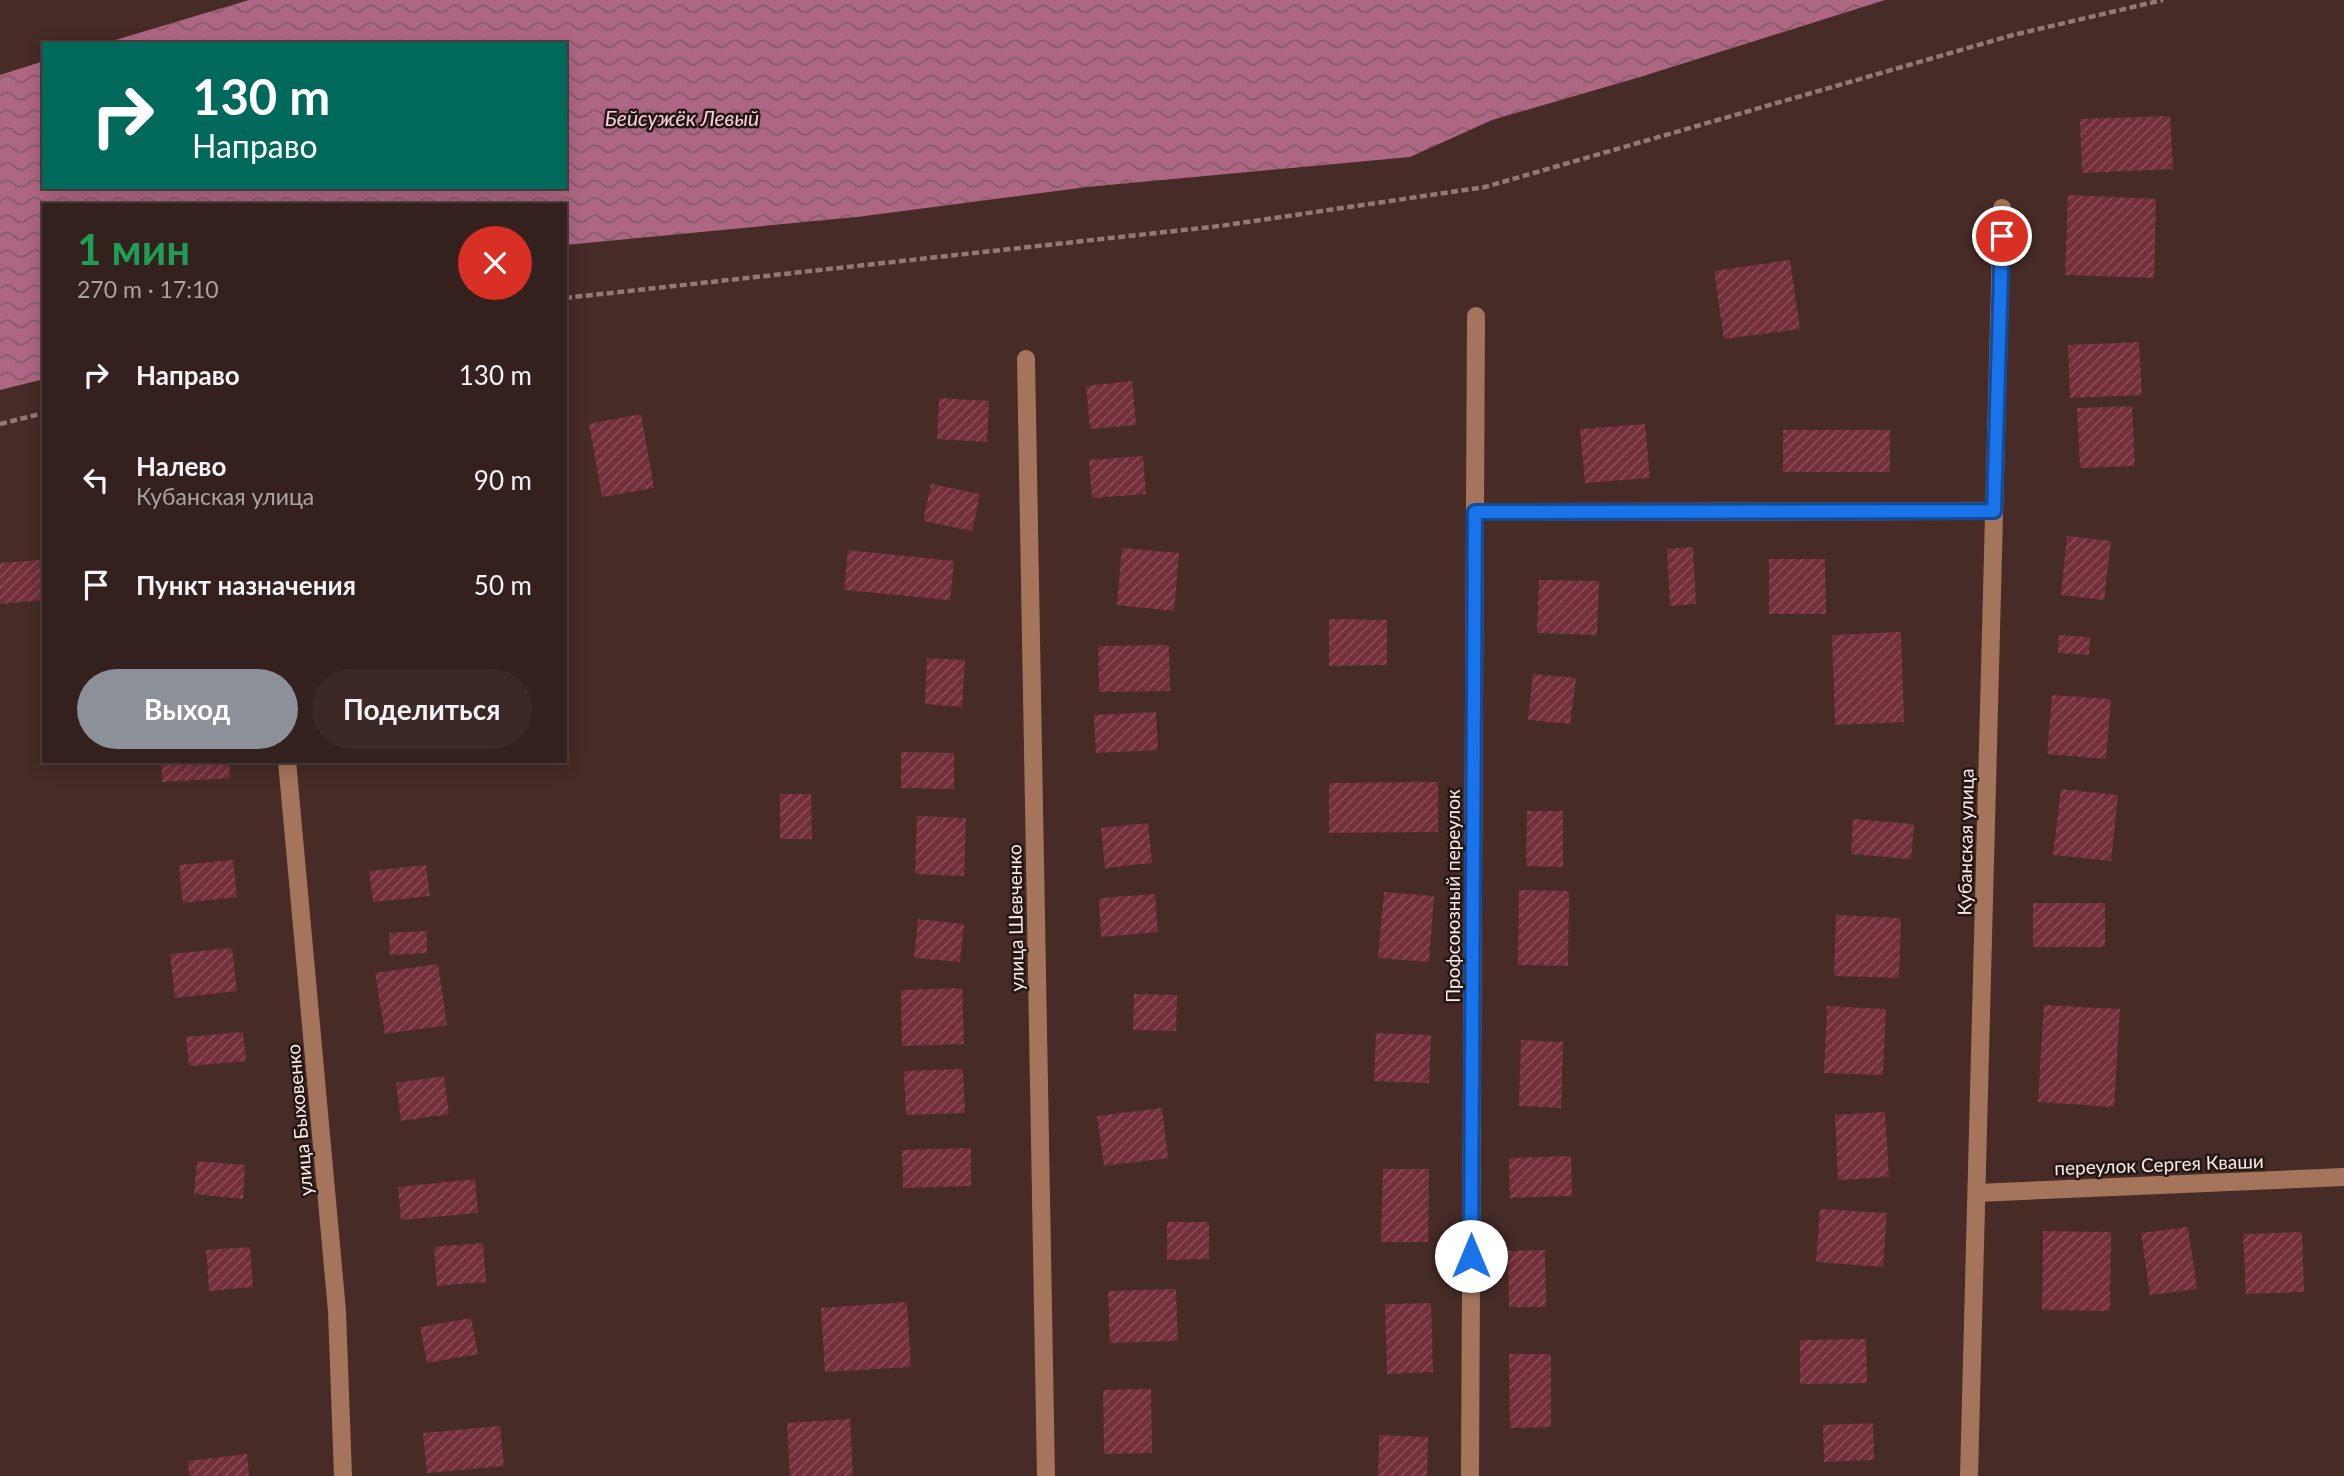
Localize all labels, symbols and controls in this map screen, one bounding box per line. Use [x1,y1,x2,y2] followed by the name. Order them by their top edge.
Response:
[192,67,330,125] text: 130 m
[77,70,168,161] icon: right
[605,105,759,130] water label: Бейсужёк Левый
[192,126,318,165] text: Направо
[1972,206,2032,266] pin
[1983,217,2021,255] icon: arrive
[77,224,190,274] text: 1 мин
[458,226,532,300] button: close
[77,275,219,303] text: 270 m · 17:10
[77,356,115,394] icon: right
[136,359,240,391] text: Направо
[459,359,532,391] text: 130 m
[136,450,226,482] text: Налево
[77,461,115,499] icon: left
[474,464,532,496] text: 90 m
[136,482,314,510] text: Кубанская улица
[77,566,115,604] icon: arrive
[136,569,356,601] text: Пункт назначения
[474,569,532,601] text: 50 m
[77,669,298,749] button: Выход
[312,669,532,749] button: Поделиться
[1952,768,1978,916] street label: Кубанская улица
[1441,789,1464,1003] street label: Профсоюзный переулок
[1002,844,1028,992] street label: улица Шевченко
[281,1043,317,1197] street label: улица Быховенко
[2054,1149,2264,1179] street label: переулок Сергея Кваши
[1434,1219,1508,1293] position arrow

